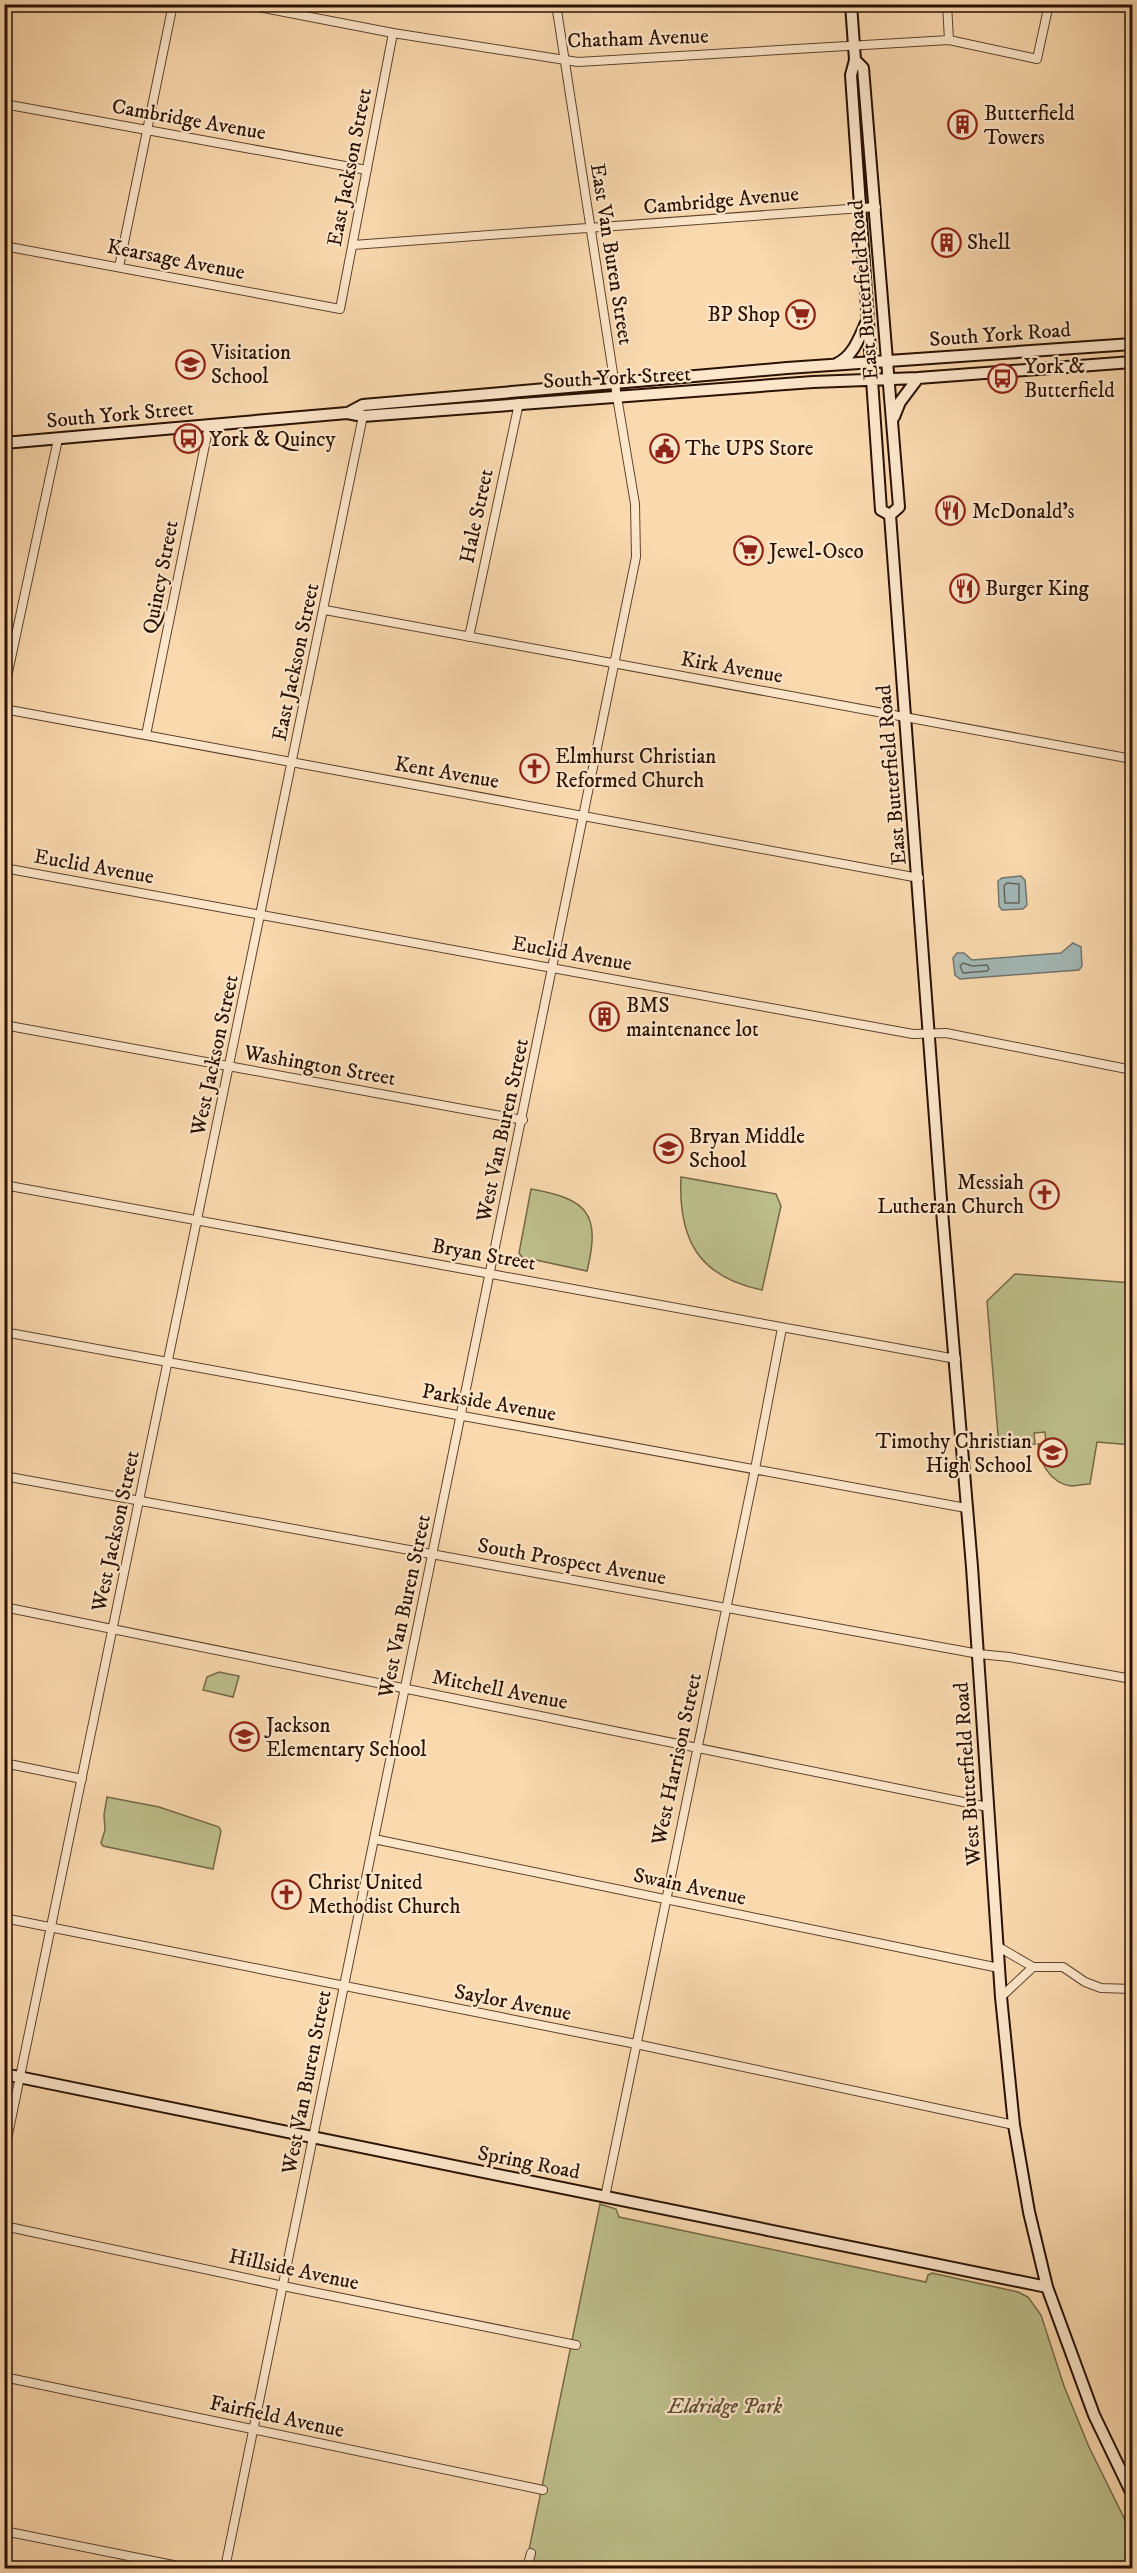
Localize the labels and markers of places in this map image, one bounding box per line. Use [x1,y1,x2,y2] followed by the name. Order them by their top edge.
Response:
[984,101,1075,151] place label: Butterfield Towers
[947,109,979,141] building icon: Butterfield Towers
[930,226,962,258] building icon: Shell
[967,230,1011,256] place label: Shell
[785,298,817,330] supermarket icon: BP Shop
[707,302,780,328] place label: BP Shop
[210,340,291,390] place label: Visitation School
[174,348,206,380] school or university icon: Visitation School
[1024,354,1115,404] place label: York & Butterfield
[987,362,1019,394] bus stop icon: York & Butterfield
[172,423,204,455] bus stop icon: York & Quincy
[209,427,336,453] place label: York & Quincy
[648,432,680,464] public building icon: The UPS Store
[685,436,814,462] place label: The UPS Store
[935,495,967,527] restaurant icon: McDonald's
[972,499,1075,525] place label: McDonald's
[732,535,764,567] supermarket icon: Jewel-Osco
[767,539,864,565] place label: Jewel-Osco
[948,572,980,604] restaurant icon: Burger King
[985,576,1090,602] place label: Burger King
[555,744,716,794] place label: Elmhurst Christian Reformed Church
[518,752,550,784] church icon: Elmhurst Christian Reformed Church
[626,993,759,1043] place label: BMS maintenance lot
[589,1001,621,1033] building icon: BMS maintenance lot
[689,1124,805,1174] place label: Bryan Middle School
[652,1132,684,1164] school or university icon: Bryan Middle School
[877,1170,1024,1220] place label: Messiah Lutheran Church
[1029,1178,1061,1210] church icon: Messiah Lutheran Church
[876,1429,1033,1479] place label: Timothy Christian High School
[1037,1437,1069,1469] school or university icon: Timothy Christian High School
[264,1713,427,1763] place label: Jackson Elementary School
[229,1721,261,1753] school or university icon: Jackson Elementary School
[308,1870,460,1920] place label: Christ United Methodist Church
[271,1878,303,1910] church icon: Christ United Methodist Church

